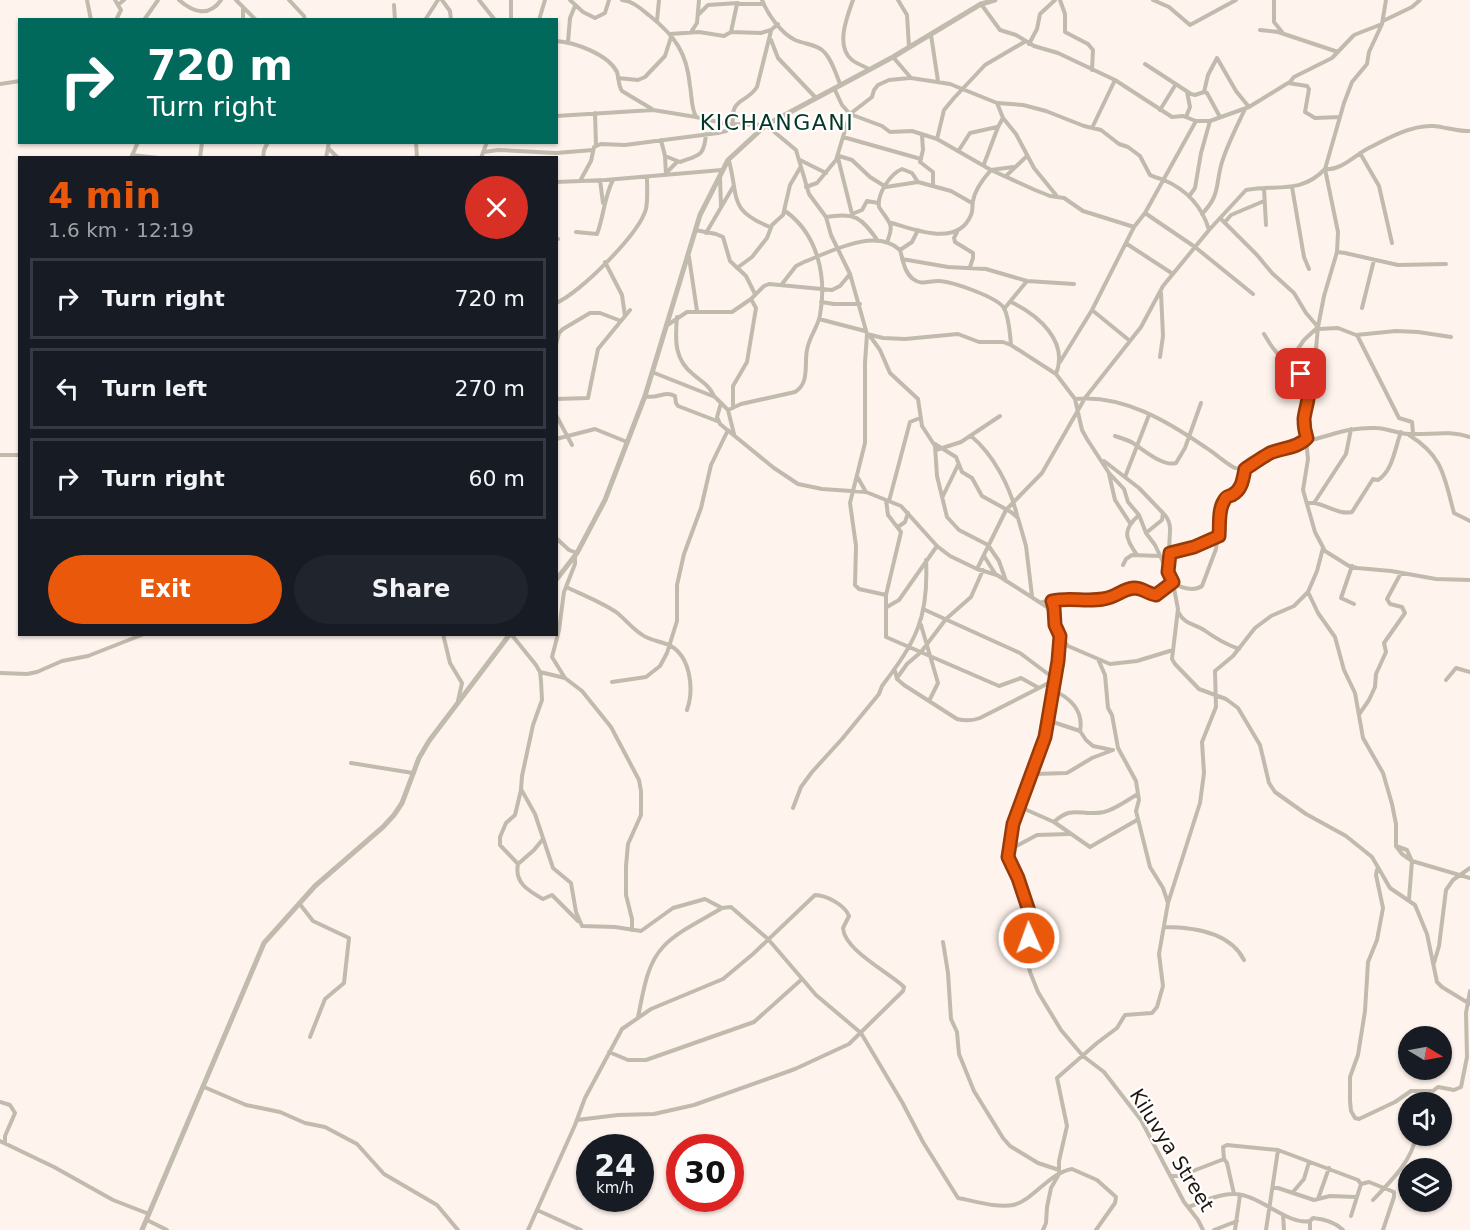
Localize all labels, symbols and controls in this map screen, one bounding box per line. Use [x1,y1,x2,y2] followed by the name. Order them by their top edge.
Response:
[147,41,293,90] text: 720 m
[48,42,126,120] icon: right
[147,91,276,122] text: Turn right
[700,110,854,135] district label: KICHANGANI
[48,175,161,216] text: 4 min
[465,176,528,239] button: close
[48,218,194,242] text: 1.6 km · 12:19
[51,282,84,315] icon: right
[102,286,225,311] text: Turn right
[455,286,525,311] text: 720 m
[1275,348,1326,399] pin
[1284,357,1317,390] icon: arrive
[51,372,84,405] icon: left
[102,376,207,401] text: Turn left
[455,376,525,401] text: 270 m
[51,462,84,495] icon: right
[102,466,225,491] text: Turn right
[469,466,525,491] text: 60 m
[48,555,282,624] button: Exit
[294,555,528,624] button: Share
[997,906,1061,970] position arrow
[1398,1026,1452,1080] north arrow
[1398,1026,1452,1212] map controls
[1125,1084,1219,1216] street label: Kiluvya Street
[1398,1092,1452,1146] button: sound
[666,1134,744,1212] speed limit sign: 30
[594,1148,636,1183] text: 24
[1398,1158,1452,1212] button: layers
[596,1179,634,1197] text: km/h

